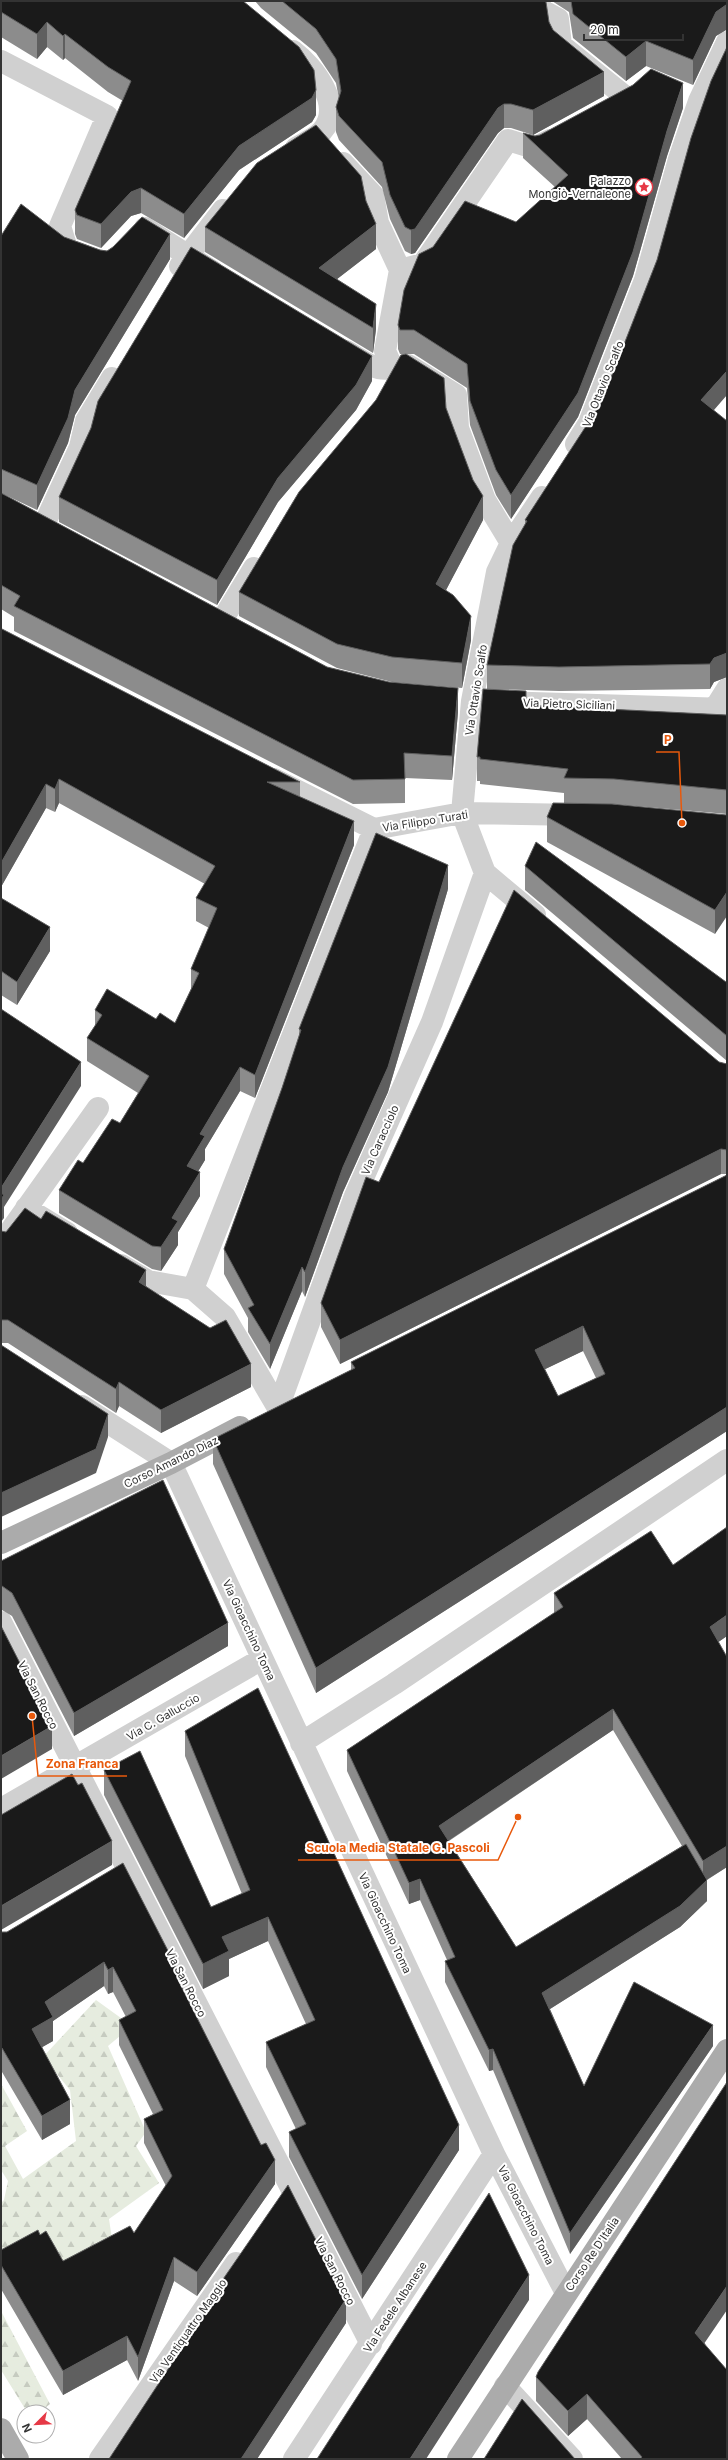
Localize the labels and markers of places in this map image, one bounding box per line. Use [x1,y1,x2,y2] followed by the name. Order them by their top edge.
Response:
[528,174,631,201] place label: Palazzo Mongiò-Vernaleone
[634,177,654,197] place icon: Palazzo Mongiò-Vernaleone
[656,728,679,752] callout: P
[38,1752,127,1776] callout: Zona Franca
[298,1836,498,1860] callout: Scuola Media Statale G. Pascoli

